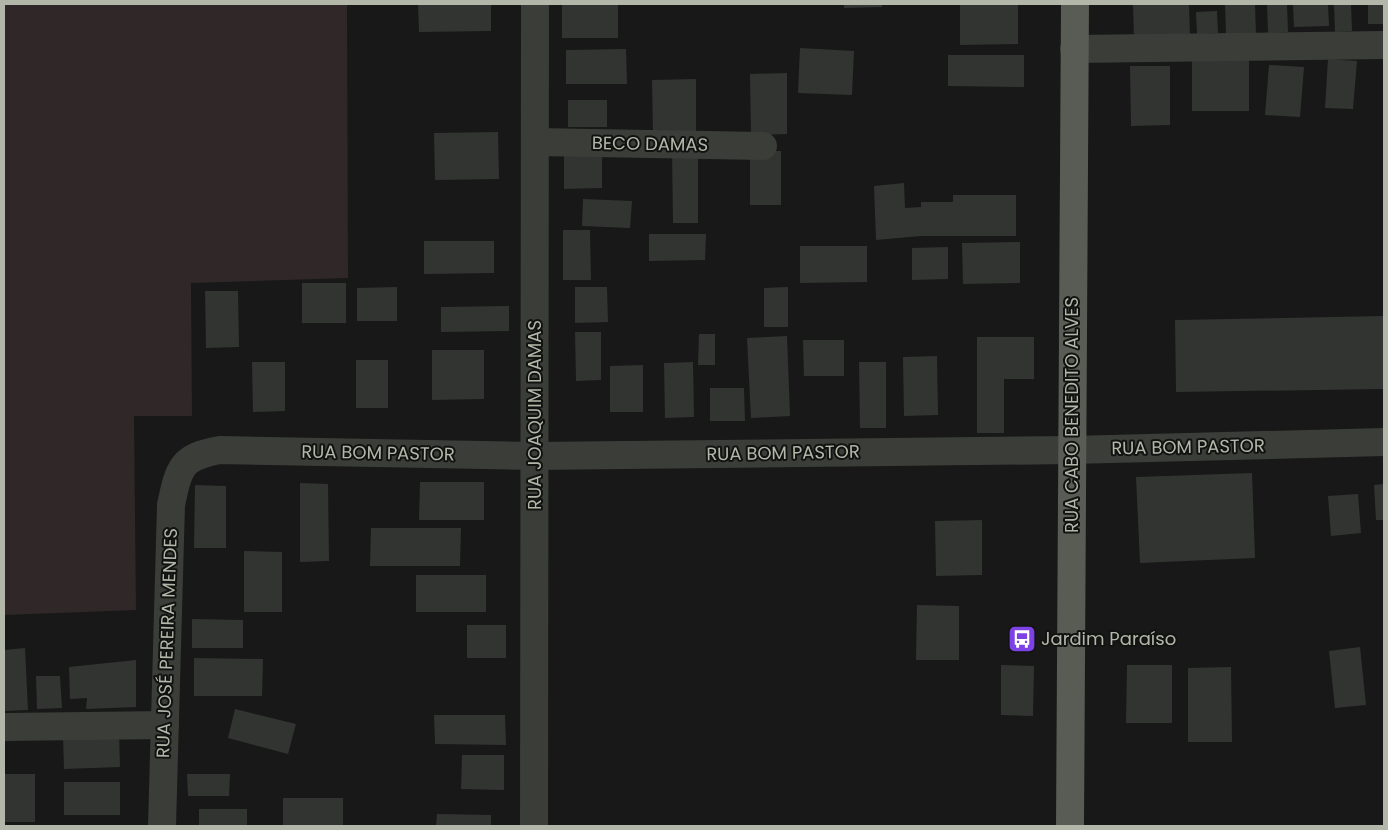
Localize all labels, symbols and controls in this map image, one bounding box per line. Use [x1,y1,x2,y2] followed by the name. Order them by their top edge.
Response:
[592,130,708,157] street label: BECO DAMAS
[1059,297,1084,533] street label: RUA CABO BENEDITO ALVES
[522,320,547,510] street label: RUA JOAQUIM DAMAS
[1111,433,1265,460] street label: RUA BOM PASTOR
[301,439,455,466] street label: RUA BOM PASTOR
[706,439,860,466] street label: RUA BOM PASTOR
[150,527,183,759] street label: RUA JOSÉ PEREIRA MENDES
[1007,624,1037,654] bus stop icon: Jardim Paraíso
[1041,626,1176,651] place label: Jardim Paraíso

